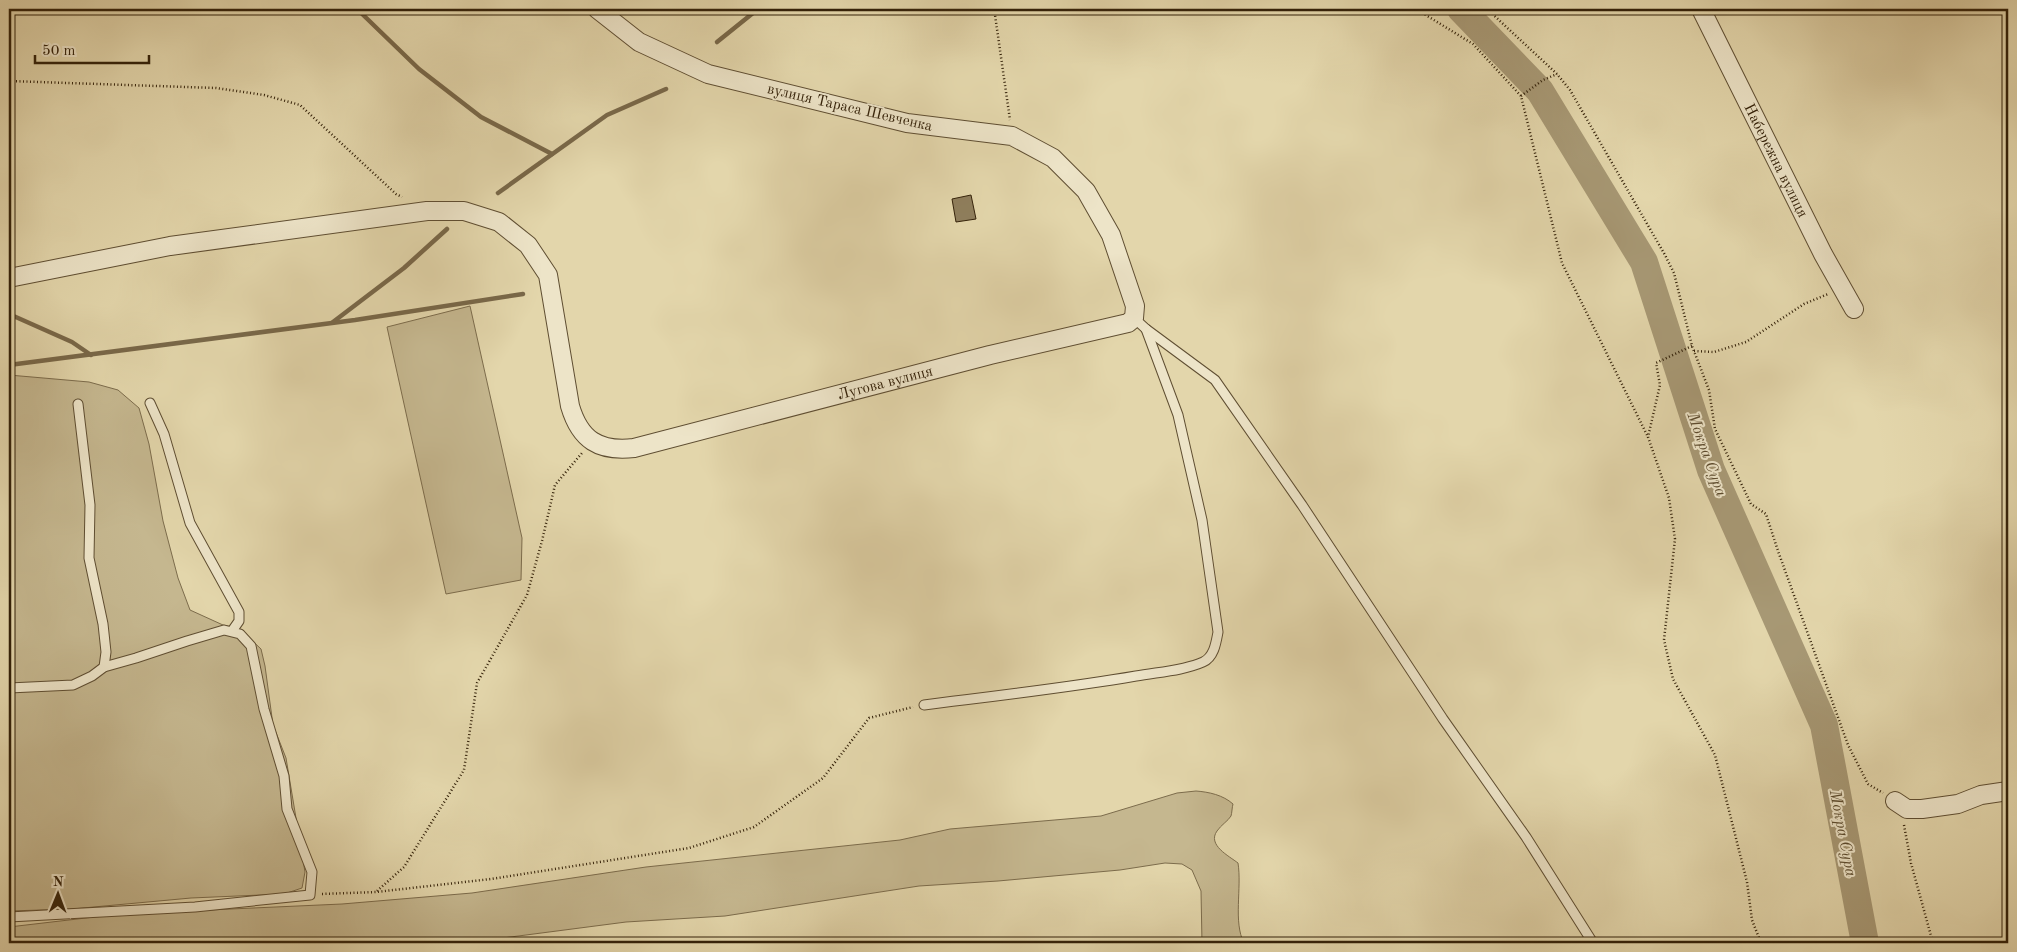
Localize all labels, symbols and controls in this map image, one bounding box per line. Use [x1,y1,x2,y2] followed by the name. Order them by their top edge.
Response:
[35,32,149,64] scale bar
[42,44,76,59] text: 50 m
[766,82,934,135] street label: вулиця Тараса Шевченка
[1740,102,1810,220] street label: Набережна вулиця
[836,364,935,403] street label: Лугова вулиця
[1683,410,1729,499] water label: Мокра Сура
[1826,788,1858,879] water label: Мокра Сура
[32,870,82,920] north arrow
[53,875,64,889] text: N

